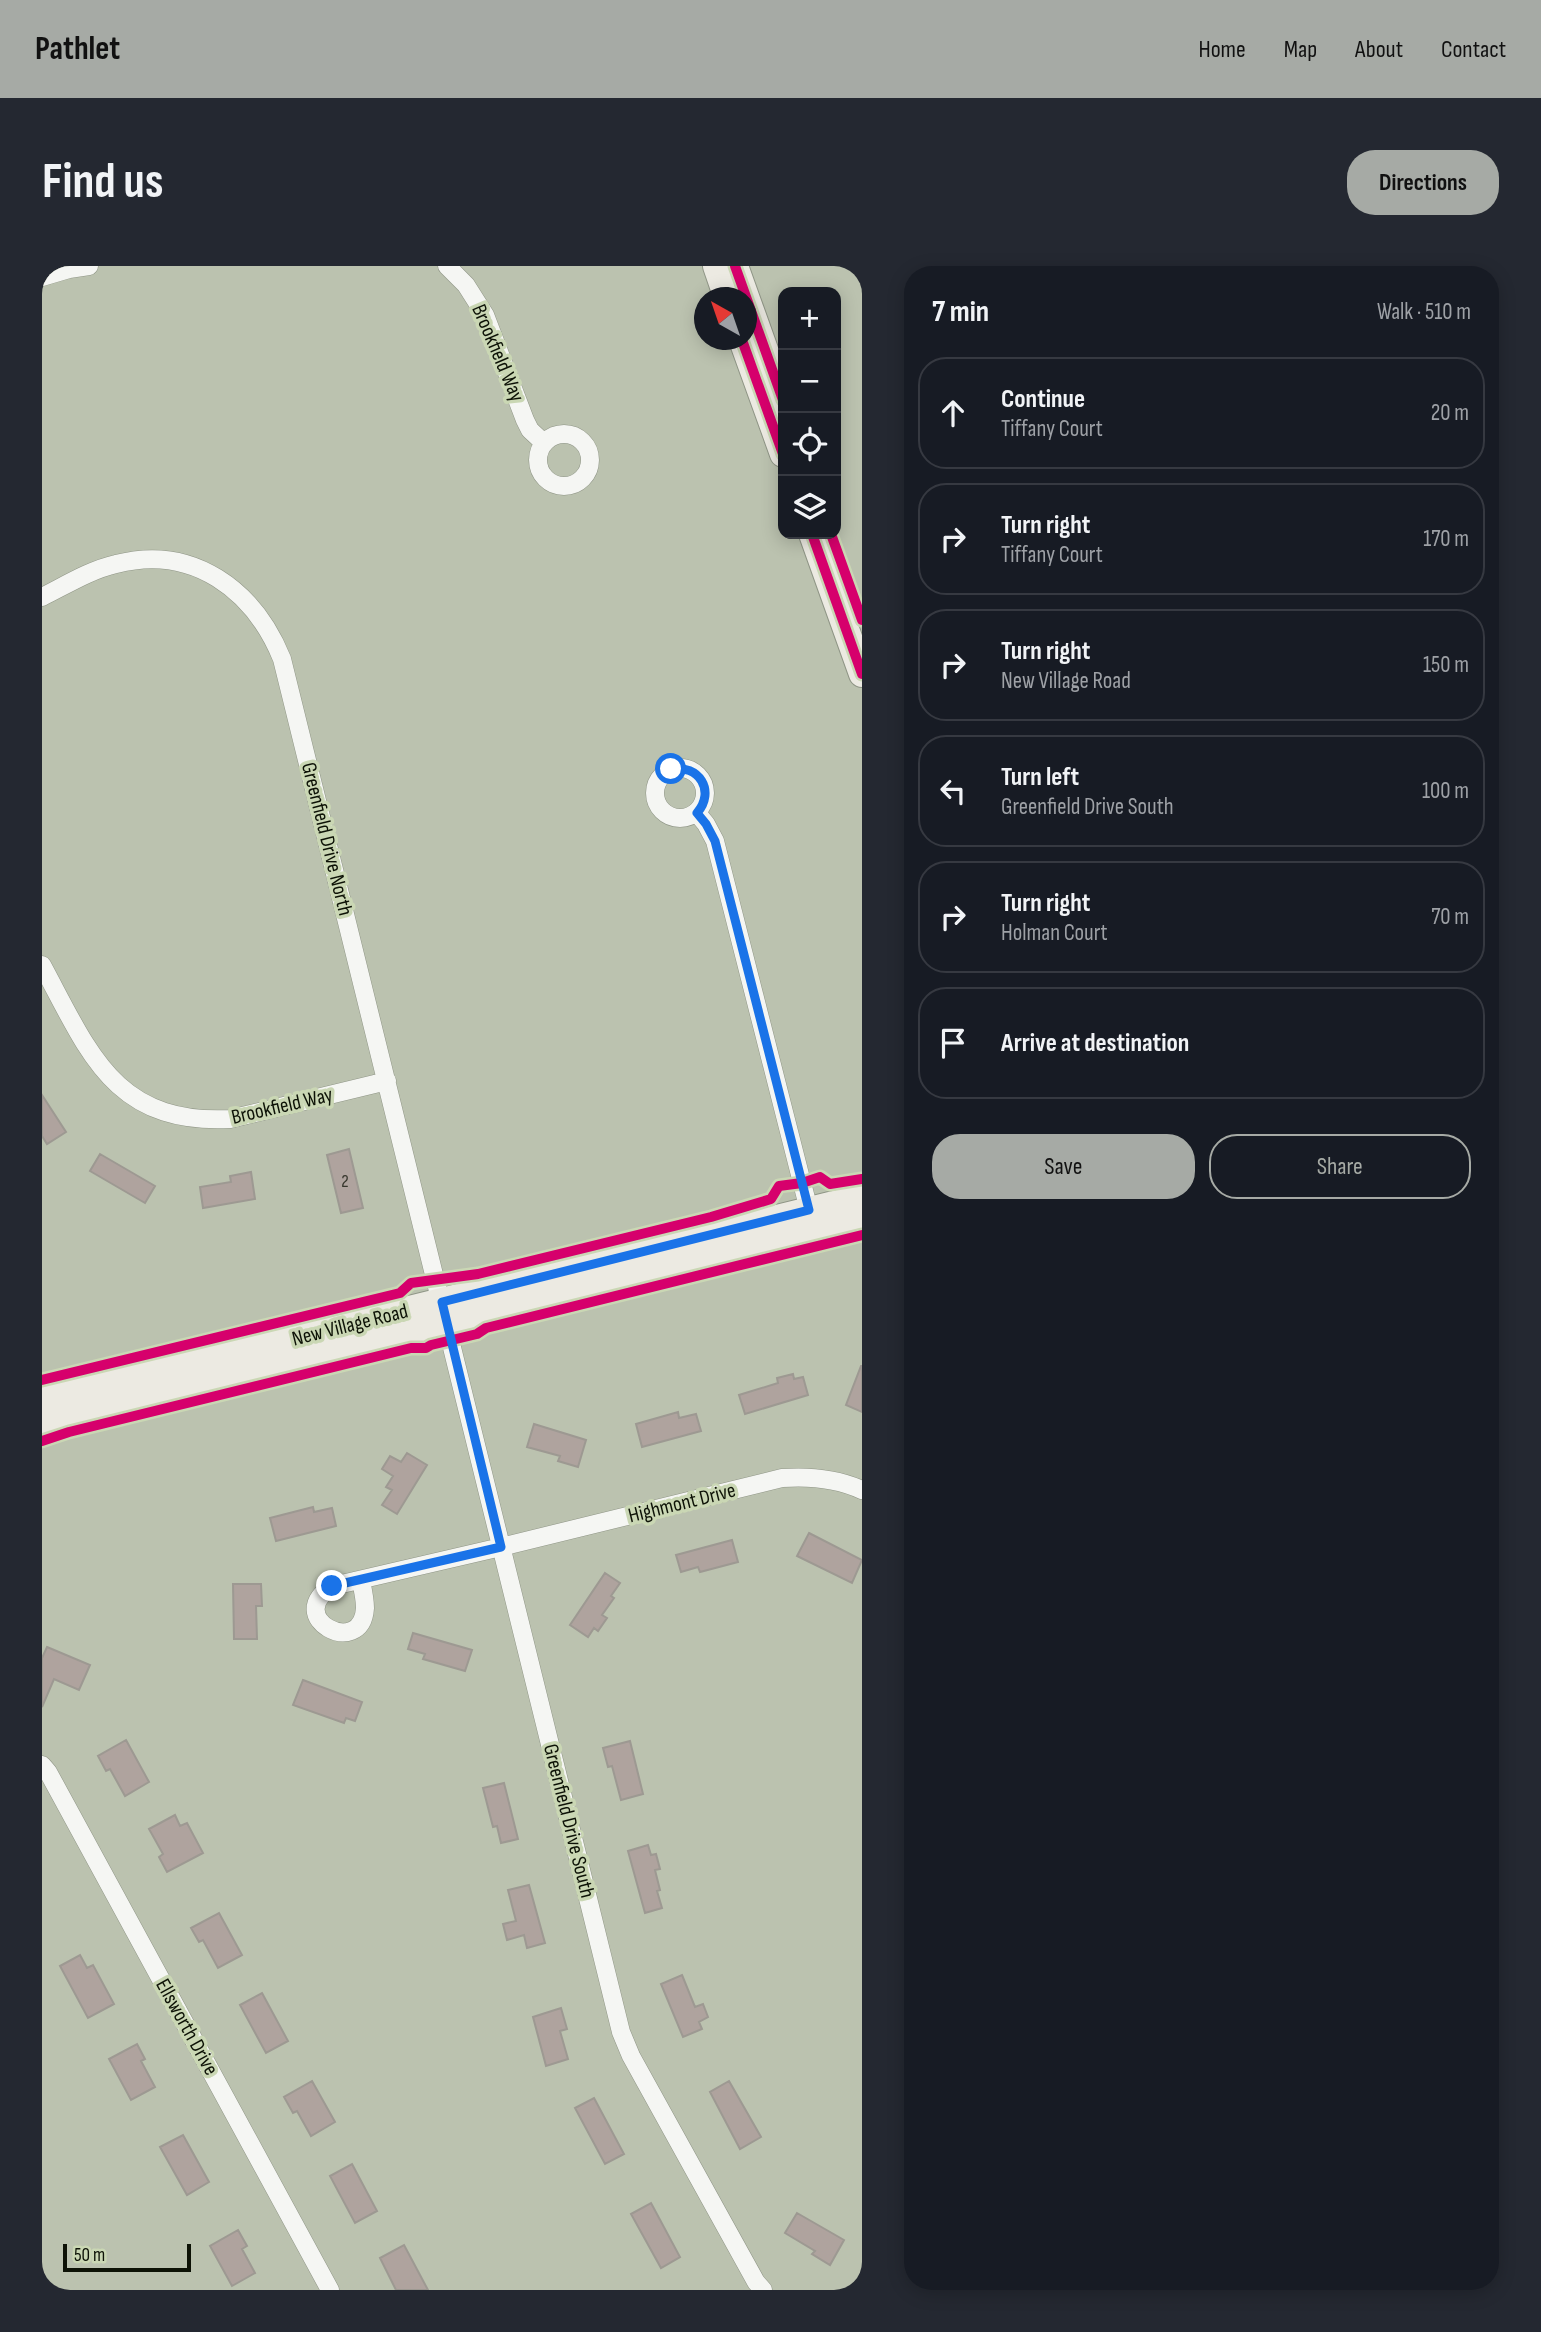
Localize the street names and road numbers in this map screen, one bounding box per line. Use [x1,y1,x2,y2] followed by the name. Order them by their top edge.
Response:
[466,301,530,405] street label: Brookfield Way
[296,760,358,918] street label: Greenfield Drive North
[229,1082,335,1130] street label: Brookfield Way
[289,1299,411,1351] street label: New Village Road
[626,1478,738,1528] street label: Highmont Drive
[538,1742,600,1900] street label: Greenfield Drive South
[150,1975,224,2079] street label: Ellsworth Drive

